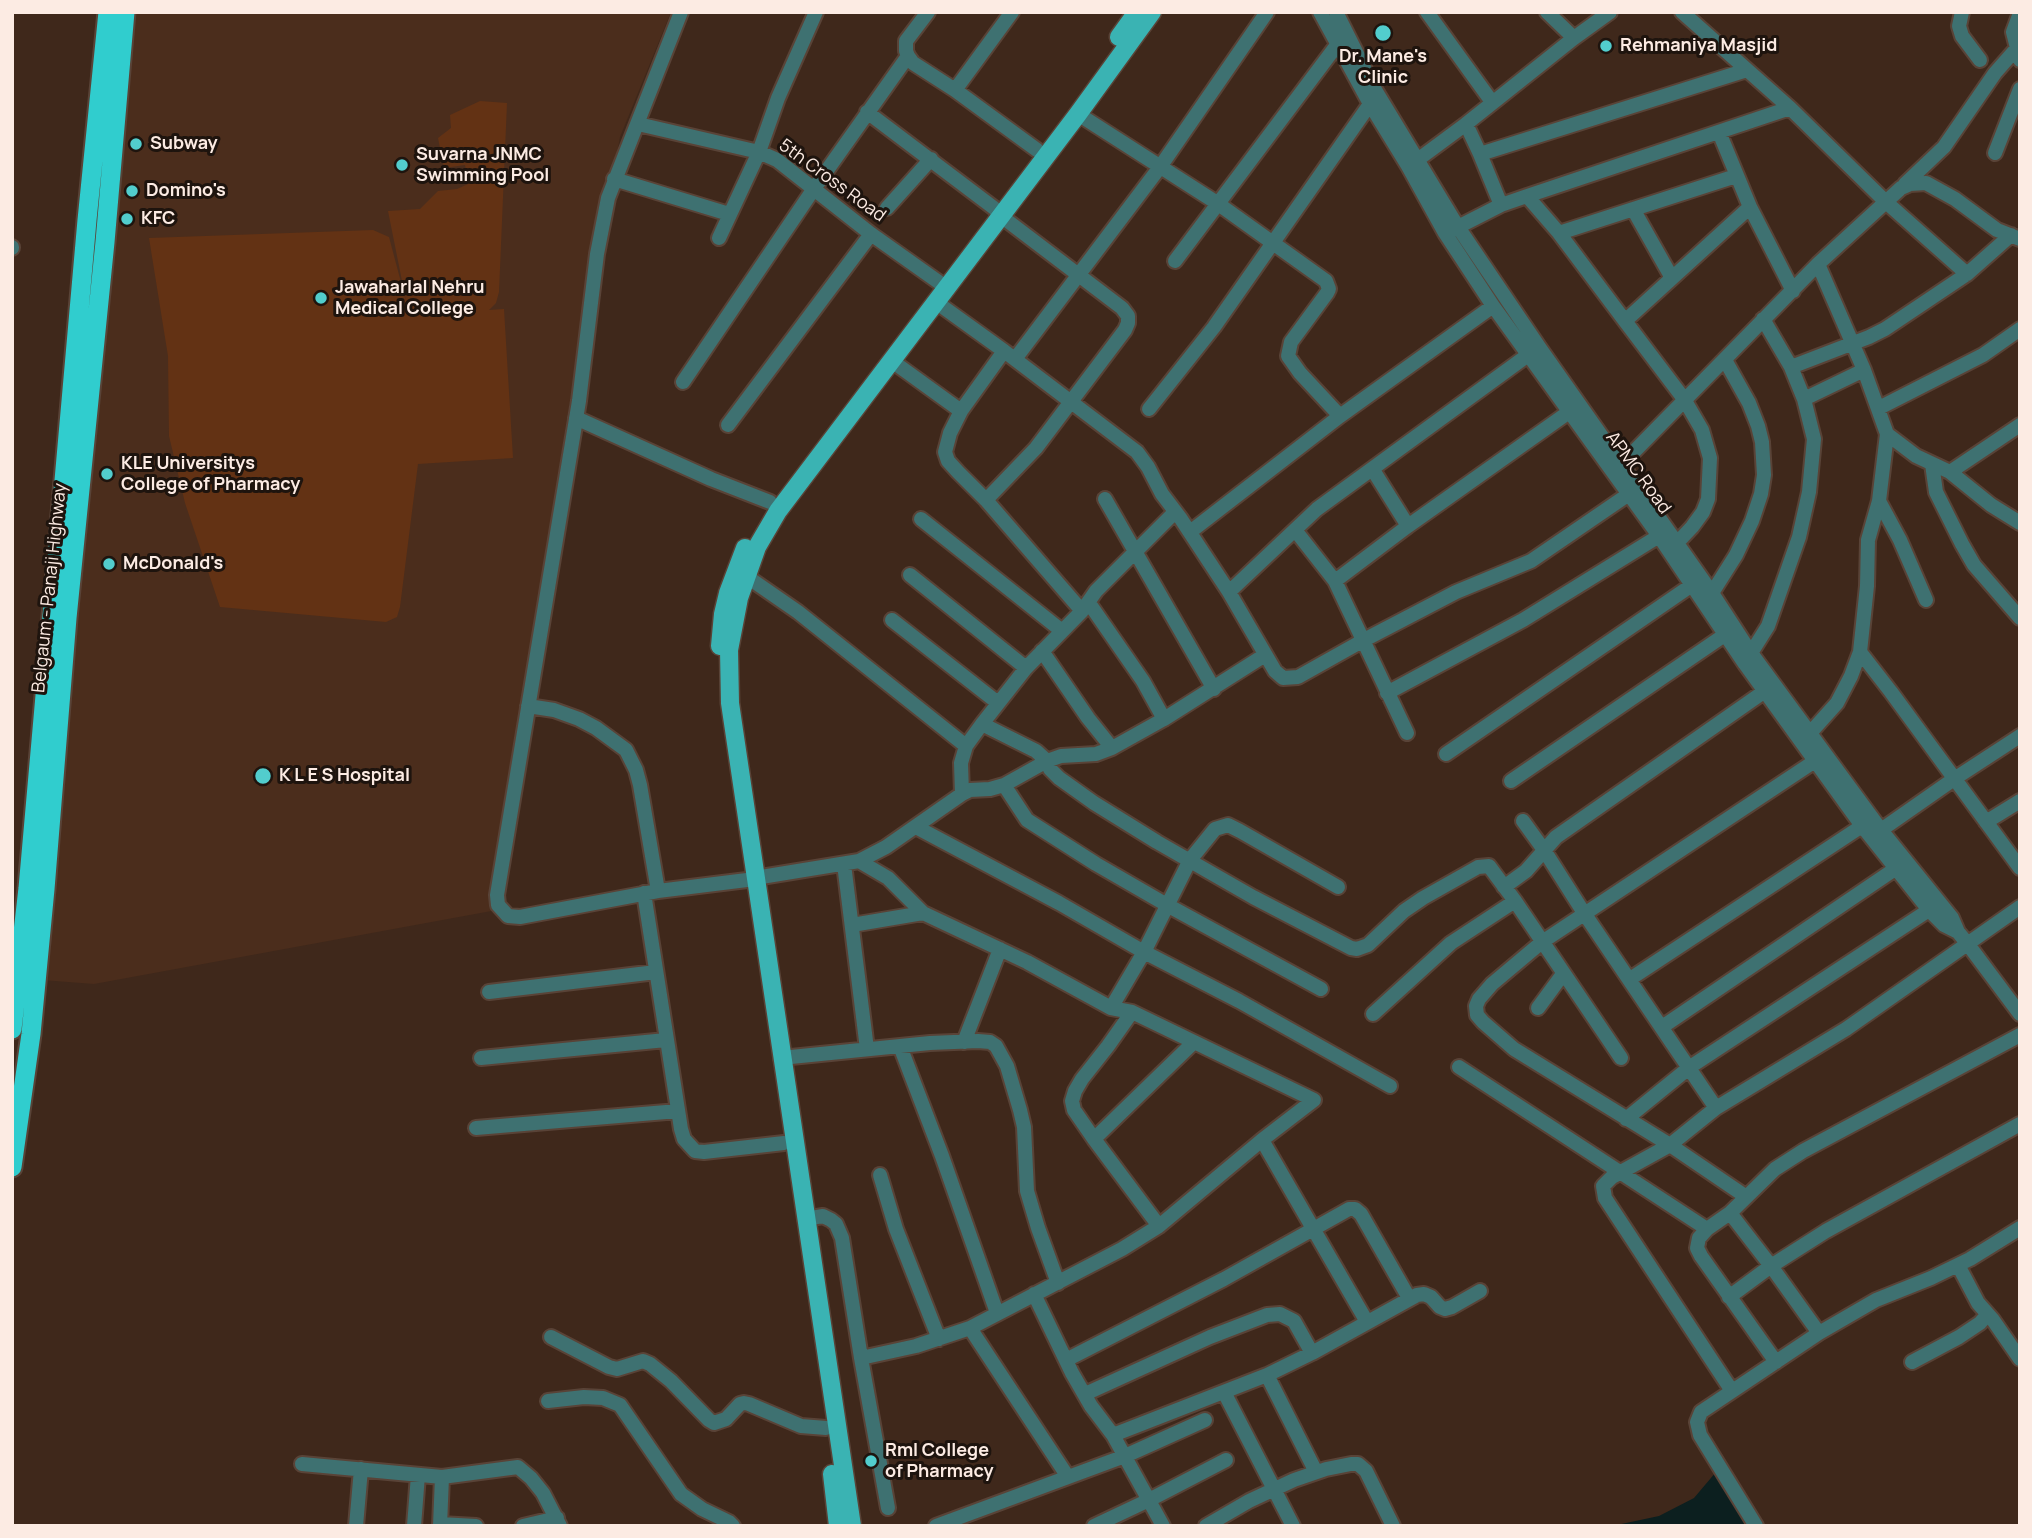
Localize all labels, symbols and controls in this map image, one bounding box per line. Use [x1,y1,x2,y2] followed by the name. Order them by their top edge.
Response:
[1373,23,1393,43] marker: Dr. Mane's Clinic
[1620,35,1777,57] place label: Rehmaniya Masjid
[1598,38,1614,54] marker: Rehmaniya Masjid
[1339,46,1427,88] place label: Dr. Mane's Clinic
[150,133,218,155] place label: Subway
[774,135,890,227] street label: 5th Cross Road
[128,136,144,152] marker: Subway
[416,144,549,186] place label: Suvarna JNMC Swimming Pool
[394,157,410,173] marker: Suvarna JNMC Swimming Pool
[146,180,226,202] place label: Domino's
[124,183,140,199] marker: Domino's
[141,208,175,230] place label: KFC
[119,211,135,227] marker: KFC
[335,277,485,320] place label: Jawaharlal Nehru Medical College
[313,290,329,306] marker: Jawaharlal Nehru Medical College
[1601,428,1675,518] street label: APMC Road
[121,453,300,496] place label: KLE Universitys College of Pharmacy
[99,466,115,482] marker: KLE Universitys College of Pharmacy
[28,482,72,694] street label: Belgaum - Panaji Highway
[123,553,223,575] place label: McDonald's
[101,556,117,572] marker: McDonald's
[279,765,410,787] place label: K L E S Hospital
[253,766,273,786] marker: K L E S Hospital
[885,1440,993,1482] place label: Rml College of Pharmacy
[863,1453,879,1469] marker: Rml College of Pharmacy

